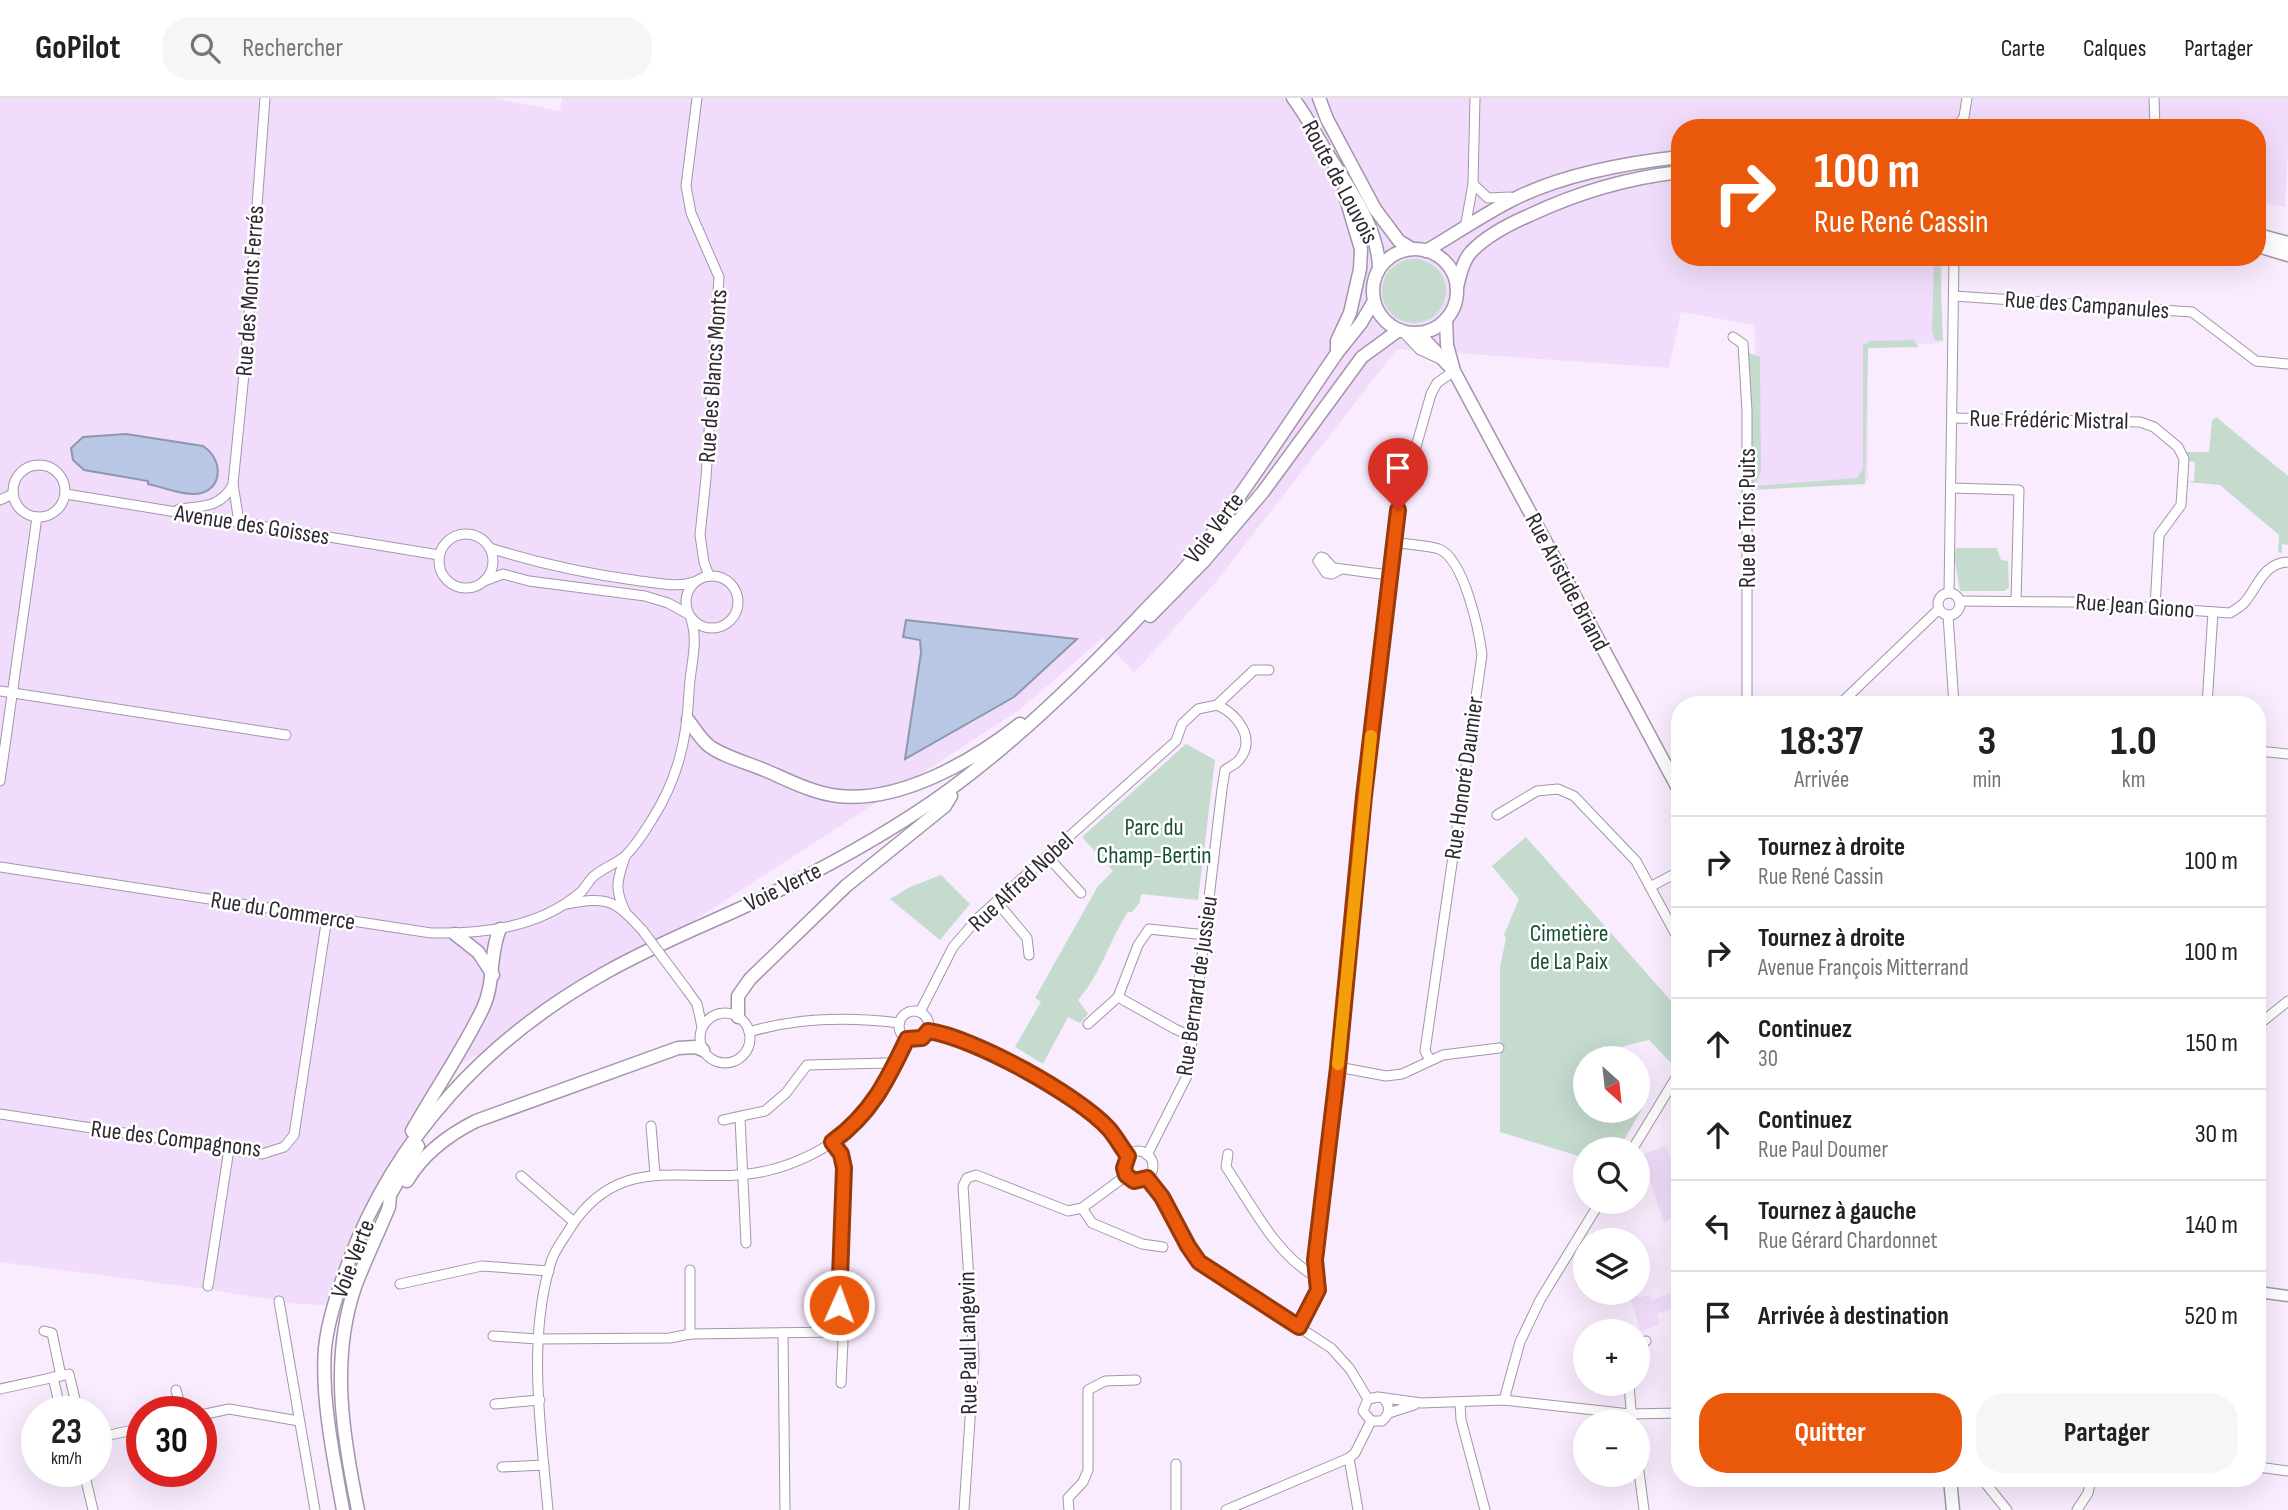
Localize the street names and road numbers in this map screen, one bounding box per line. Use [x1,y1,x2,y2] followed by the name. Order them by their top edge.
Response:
[1295,115,1385,249] street label: Route de Louvois
[230,205,270,377] street label: Rue des Monts Ferrés
[2004,285,2170,325] street label: Rue des Campanules
[692,288,734,464] street label: Rue des Blancs Monts
[1969,404,2129,436] street label: Rue Frédéric Mistral
[1733,448,1762,588] street label: Rue de Trois Puits
[1178,487,1250,569] street label: Voie Verte
[172,498,331,552] street label: Avenue des Goisses
[1518,508,1616,656] street label: Rue Aristide Briand
[2075,587,2195,625] street label: Rue Jean Giono
[1438,695,1490,861] street label: Rue Honoré Daumier
[963,826,1079,938] street label: Rue Alfred Nobel
[740,856,826,918] street label: Voie Verte
[209,885,357,937] street label: Rue du Commerce
[1170,894,1224,1078] street label: Rue Bernard de Jussieu
[89,1114,263,1164] street label: Rue des Compagnons
[325,1216,381,1302] street label: Voie Verte
[952,1271,984,1415] street label: Rue Paul Langevin

